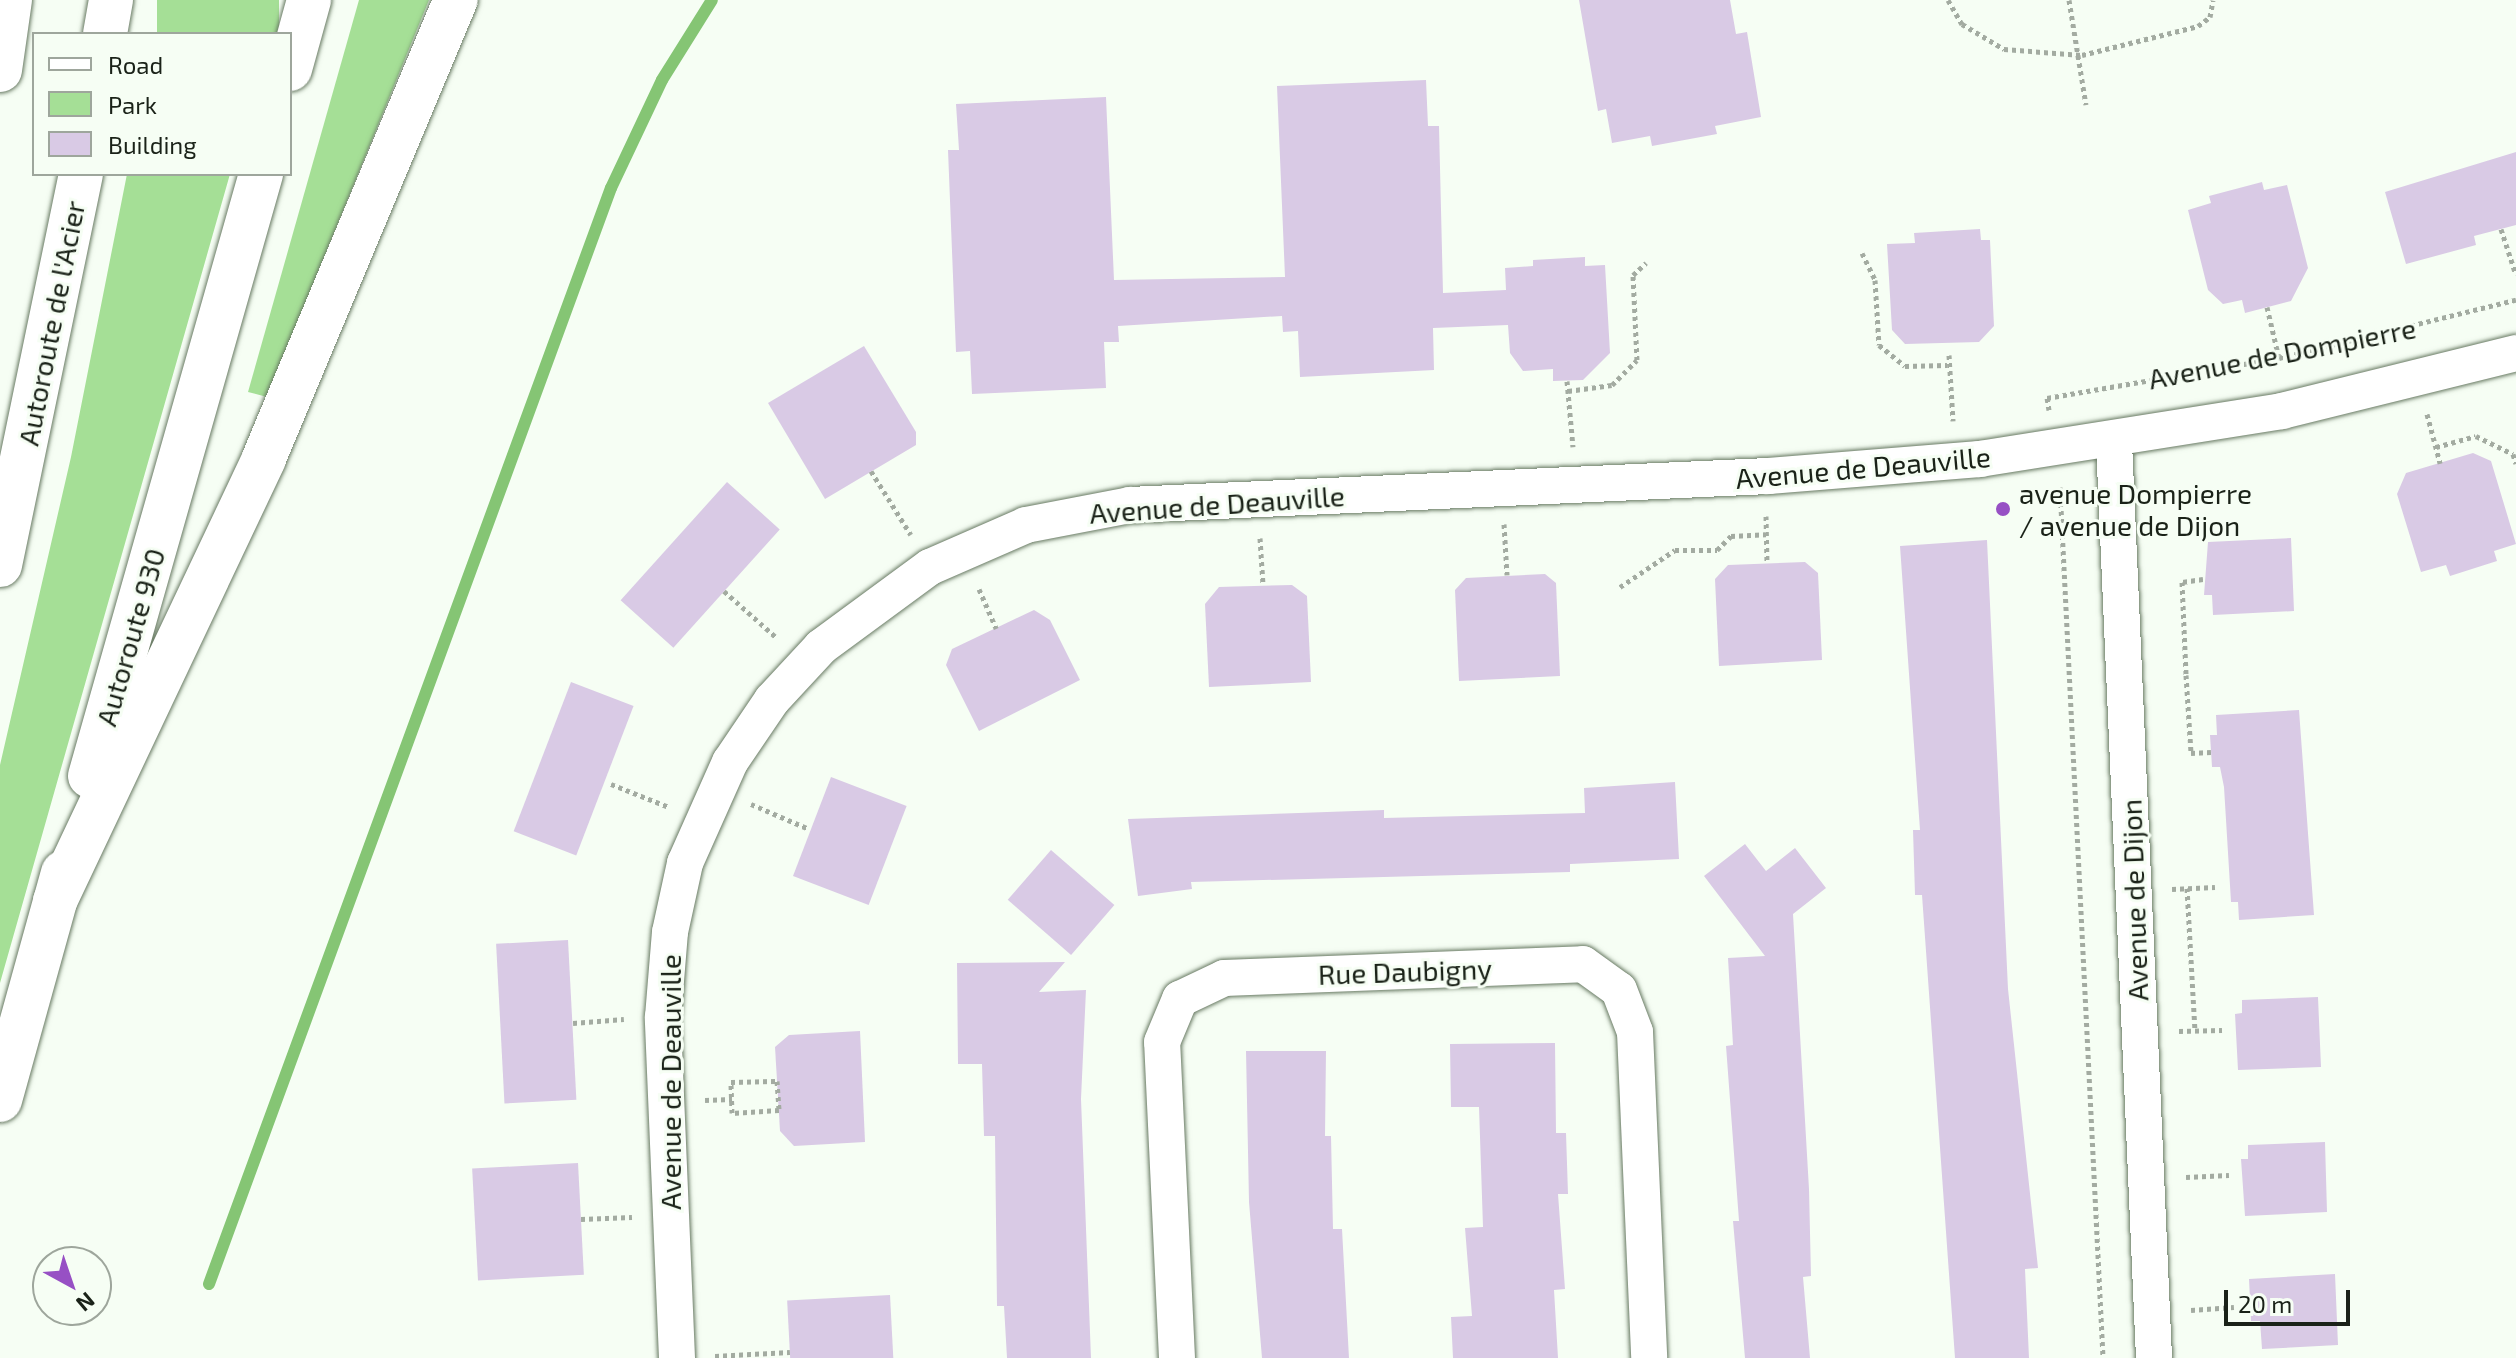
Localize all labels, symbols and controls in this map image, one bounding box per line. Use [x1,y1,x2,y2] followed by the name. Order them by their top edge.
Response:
[32,32,292,176] legend
[108,50,163,79] text: Road
[108,90,157,119] text: Park
[108,130,197,159] text: Building
[11,198,91,448] street label: Autoroute de l'Acier
[2145,311,2419,395] street label: Avenue de Dompierre
[1734,439,1992,495] street label: Avenue de Deauville
[2019,476,2252,542] place label: avenue Dompierre / avenue de Dijon
[1088,478,1346,530] street label: Avenue de Deauville
[1994,500,2012,518] marker: avenue Dompierre / avenue de Dijon
[89,544,171,730] street label: Autoroute 930
[2114,798,2154,1002] street label: Avenue de Dijon
[1317,951,1493,991] street label: Rue Daubigny
[653,954,687,1210] street label: Avenue de Deauville
[32,1246,112,1326] north arrow
[2228,1274,2354,1324] scale bar
[72,1288,101,1318] text: N
[2238,1289,2292,1318] text: 20 m

